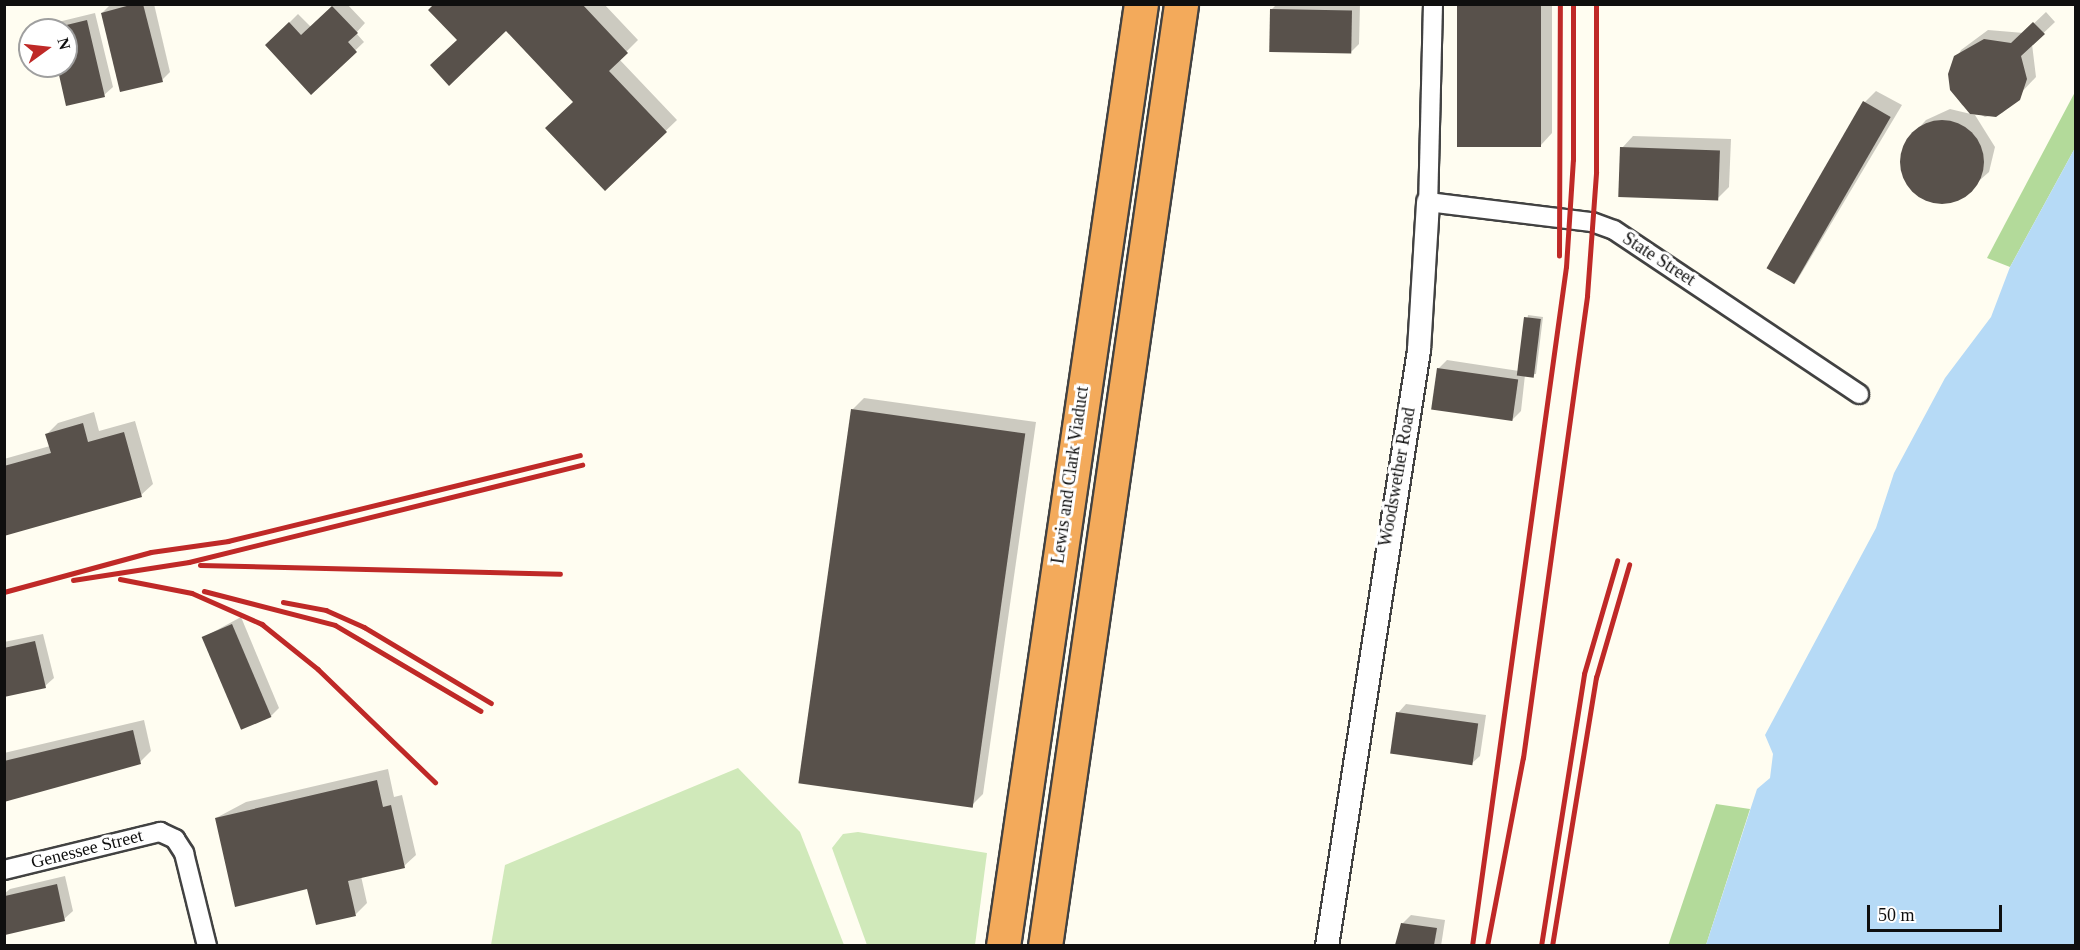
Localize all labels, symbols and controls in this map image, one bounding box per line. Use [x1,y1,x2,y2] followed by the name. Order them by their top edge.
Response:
[18,18,78,78] north arrow
[54,36,74,52] text: N
[1619,227,1699,291] street label: State Street
[1047,385,1093,565] street label: Lewis and Clark Viaduct
[1374,406,1420,548] street label: Woodswether Road
[29,825,145,873] street label: Genessee Street
[1870,893,2005,931] scale bar
[1878,905,1915,925] text: 50 m

